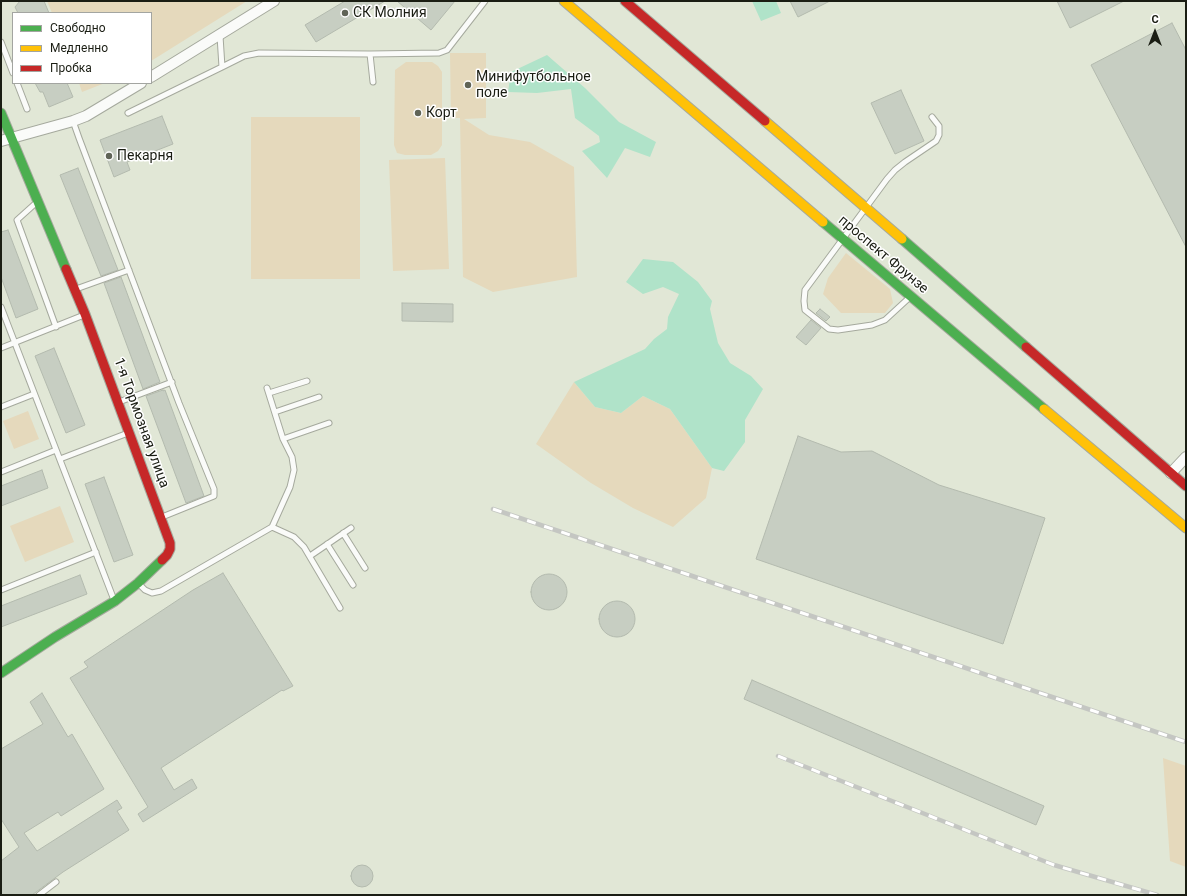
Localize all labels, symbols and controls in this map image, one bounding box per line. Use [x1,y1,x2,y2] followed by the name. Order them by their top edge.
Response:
[353,5,427,21] place label: СК Молния
[340,8,350,18] marker: СК Молния
[12,12,152,84] legend
[1135,12,1175,52] north arrow
[1151,13,1159,26] text: С
[50,21,106,35] text: Свободно
[50,41,108,55] text: Медленно
[50,61,92,75] text: Пробка
[476,69,591,102] place label: Минифутбольное поле
[463,80,473,90] marker: Минифутбольное поле
[426,105,457,121] place label: Корт
[413,108,423,118] marker: Корт
[117,148,173,164] place label: Пекарня
[104,151,114,161] marker: Пекарня
[835,212,931,298] street label: проспект Фрунзе
[110,356,172,490] street label: 1-я Тормозная улица

